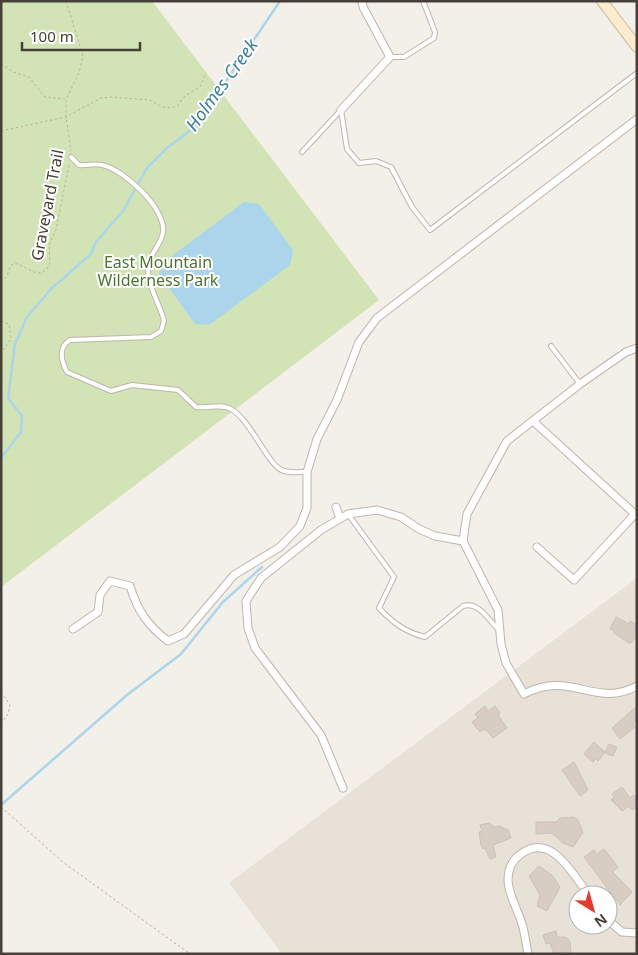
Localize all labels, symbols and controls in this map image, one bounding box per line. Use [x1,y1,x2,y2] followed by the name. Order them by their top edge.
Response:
[22,20,140,52] scale bar
[30,26,74,46] text: 100 m
[180,33,263,135] water label: Holmes Creek
[25,148,69,262] street label: Graveyard Trail
[98,251,219,291] park label: East Mountain Wilderness Park
[568,885,618,935] north arrow
[591,910,611,932] text: N

